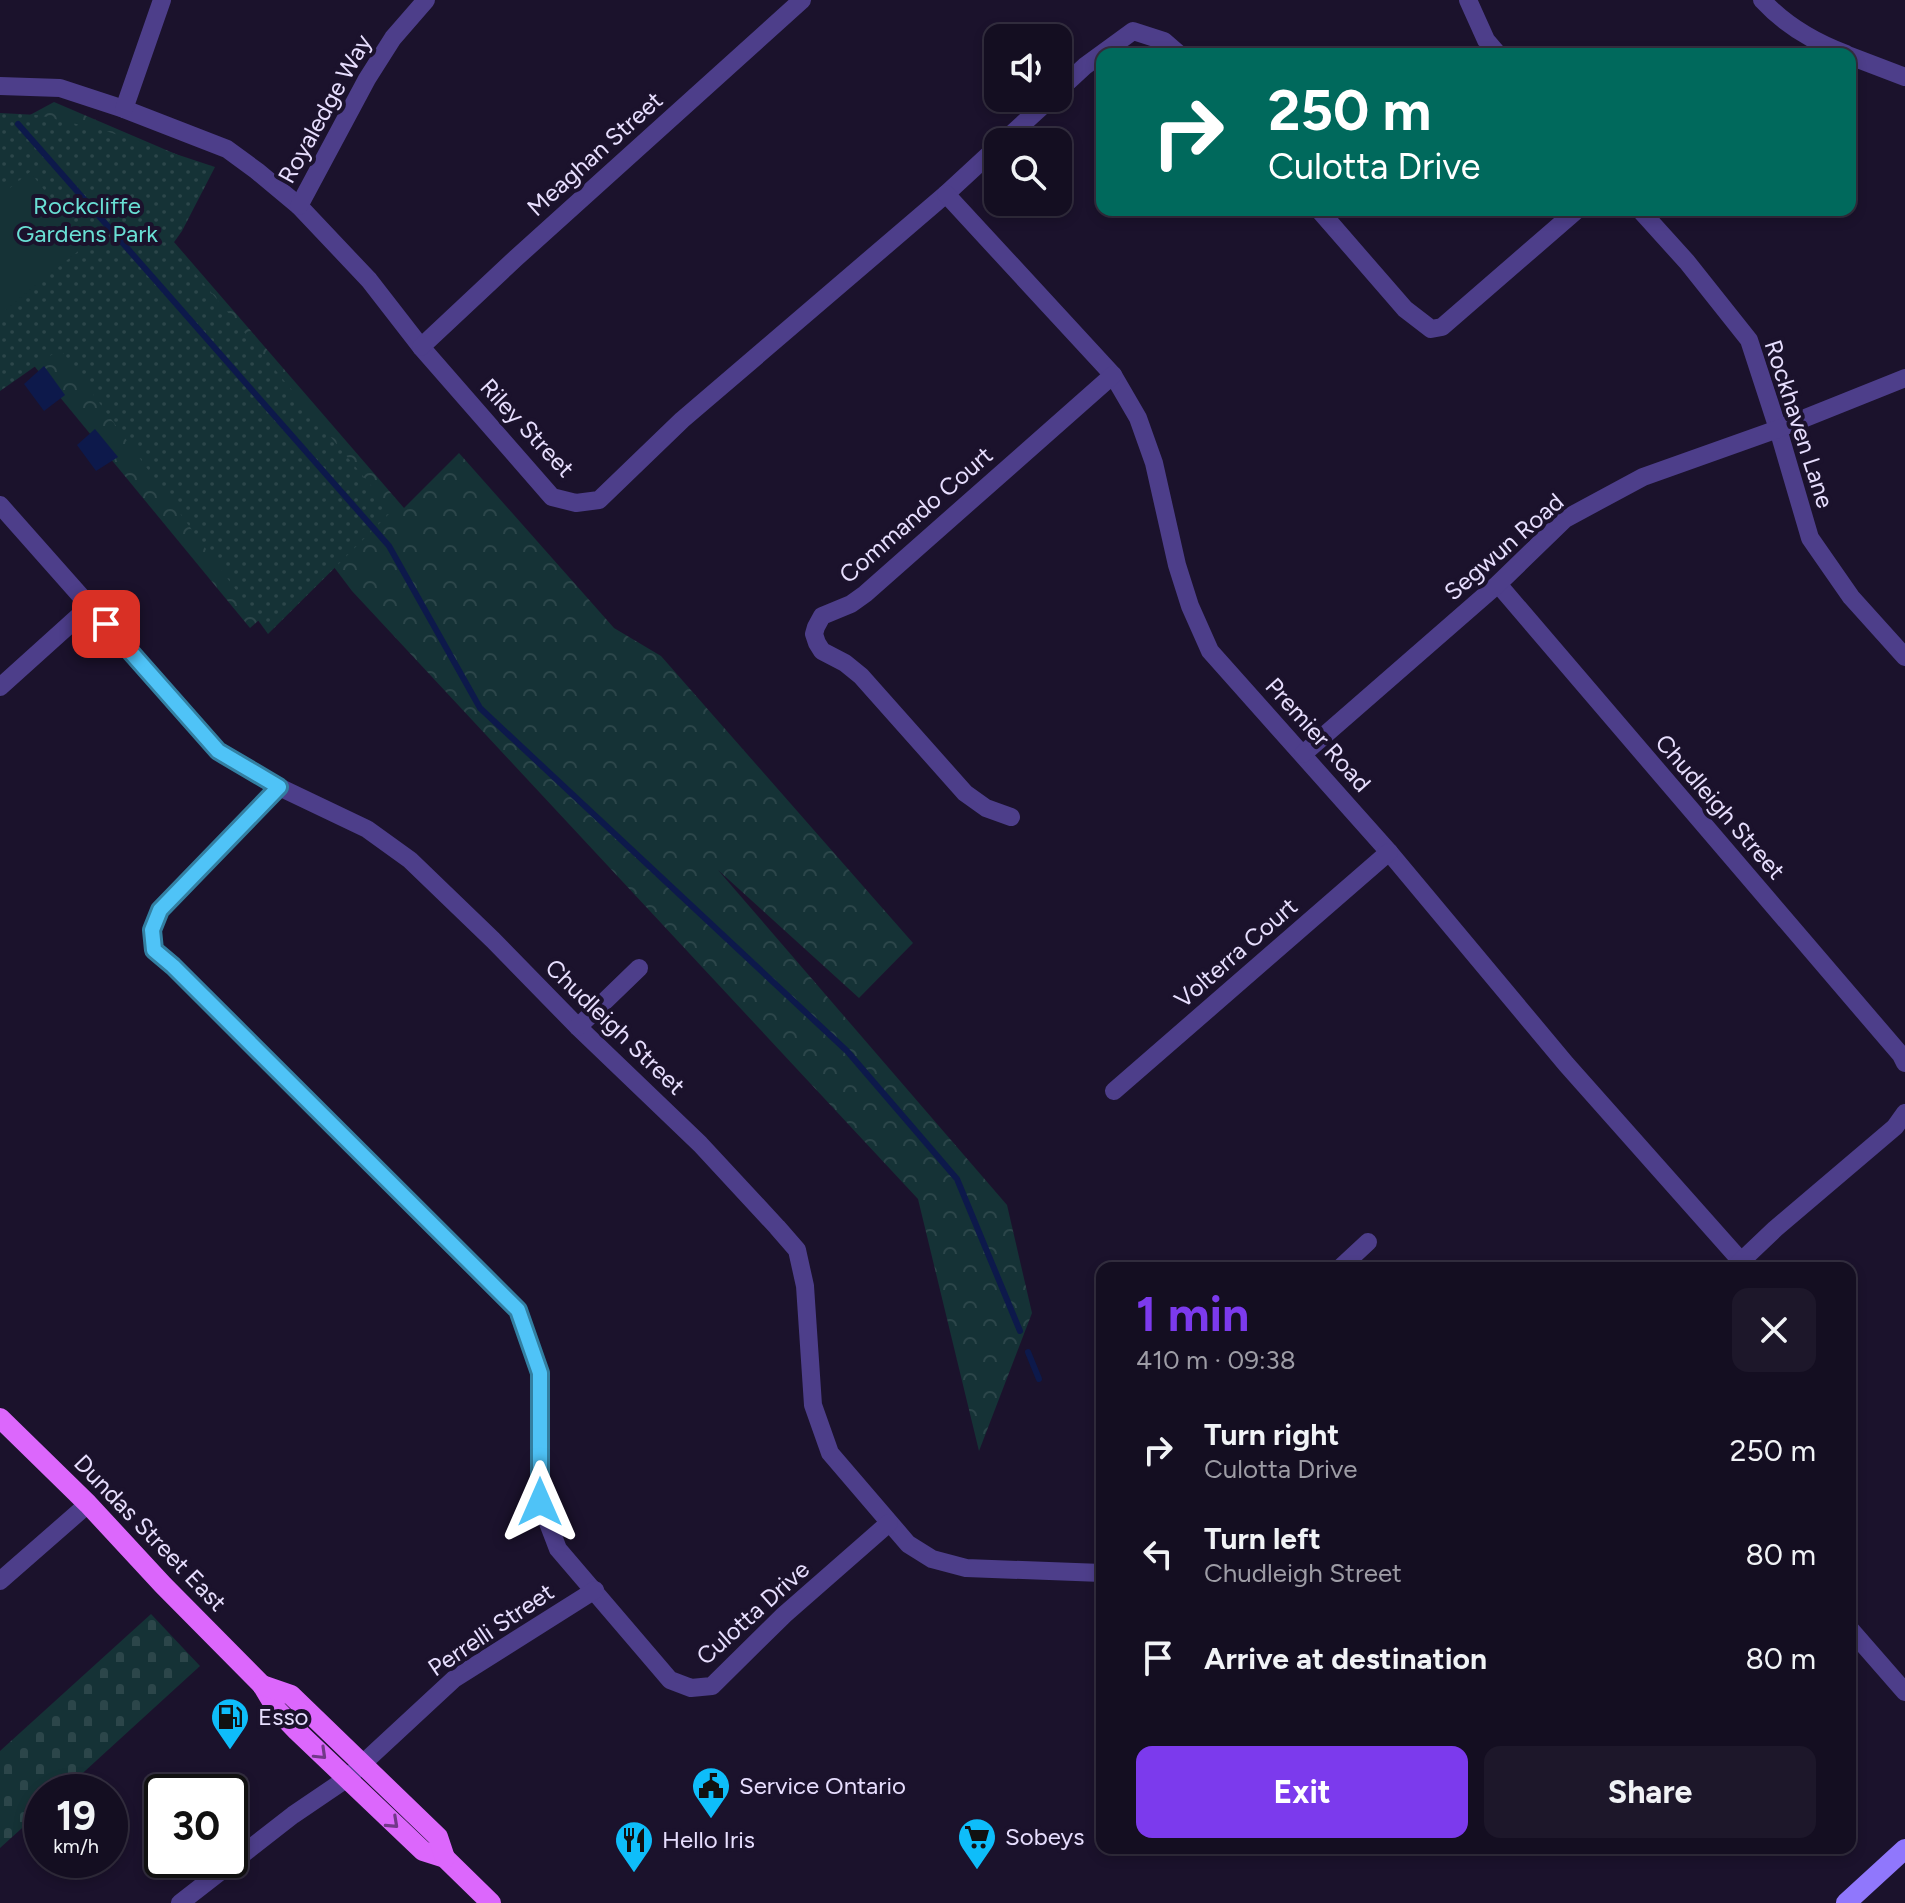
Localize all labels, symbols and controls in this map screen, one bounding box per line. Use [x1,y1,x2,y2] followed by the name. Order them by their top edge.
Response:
[984,24,1072,216] map controls
[984,24,1072,112] button: sound
[272,29,378,188] street label: Royaledge Way
[1268,77,1431,144] text: 250 m
[1136,80,1240,184] icon: right
[521,85,668,222] street label: Meaghan Street
[984,128,1072,216] button: search
[1268,145,1480,188] text: Culotta Drive
[16,191,158,248] park label: Rockcliffe Gardens Park
[1759,336,1840,511] street label: Rockhaven Lane
[474,372,580,483] street label: Riley Street
[833,440,998,589] street label: Commando Court
[1438,487,1569,606] street label: Segwun Road
[72,590,140,658] pin
[84,602,128,646] icon: arrive
[1260,672,1377,798] street label: Premier Road
[1649,728,1791,885] street label: Chudleigh Street
[1168,891,1303,1014] street label: Volterra Court
[540,953,691,1101] street label: Chudleigh Street
[1136,1285,1249,1343] text: 1 min
[1732,1288,1816,1372] button: close
[1136,1344,1296,1376] text: 410 m · 09:38
[1204,1416,1339,1453] text: Turn right
[1136,1428,1180,1472] icon: right
[1730,1432,1816,1469] text: 250 m
[68,1448,233,1617] street label: Dundas Street East
[1204,1453,1357,1485] text: Culotta Drive
[498,1460,582,1544] position arrow
[1204,1520,1321,1557] text: Turn left
[1136,1532,1180,1576] icon: left
[1745,1536,1816,1573] text: 80 m
[690,1554,815,1671] street label: Culotta Drive
[1204,1557,1402,1589] text: Chudleigh Street
[422,1577,559,1682] street label: Perrelli Street
[1136,1636,1180,1680] icon: arrive
[1204,1640,1487,1677] text: Arrive at destination
[1745,1640,1816,1677] text: 80 m
[209,1696,251,1751] fuel station icon: Esso
[258,1702,309,1731] place label: Esso
[312,1745,326,1759] one-way arrow
[1136,1746,1468,1838] button: Exit
[1484,1746,1816,1838] button: Share
[690,1765,732,1820] public building icon: Service Ontario
[739,1771,906,1800] place label: Service Ontario
[144,1774,248,1878] speed limit sign: 30
[56,1792,96,1840] text: 19
[384,1814,398,1829] one-way arrow
[956,1816,998,1871] supermarket icon: Sobeys
[613,1819,655,1874] restaurant icon: Hello Iris
[1005,1822,1084,1851] place label: Sobeys
[662,1825,755,1854] place label: Hello Iris
[53,1834,99,1858] text: km/h

